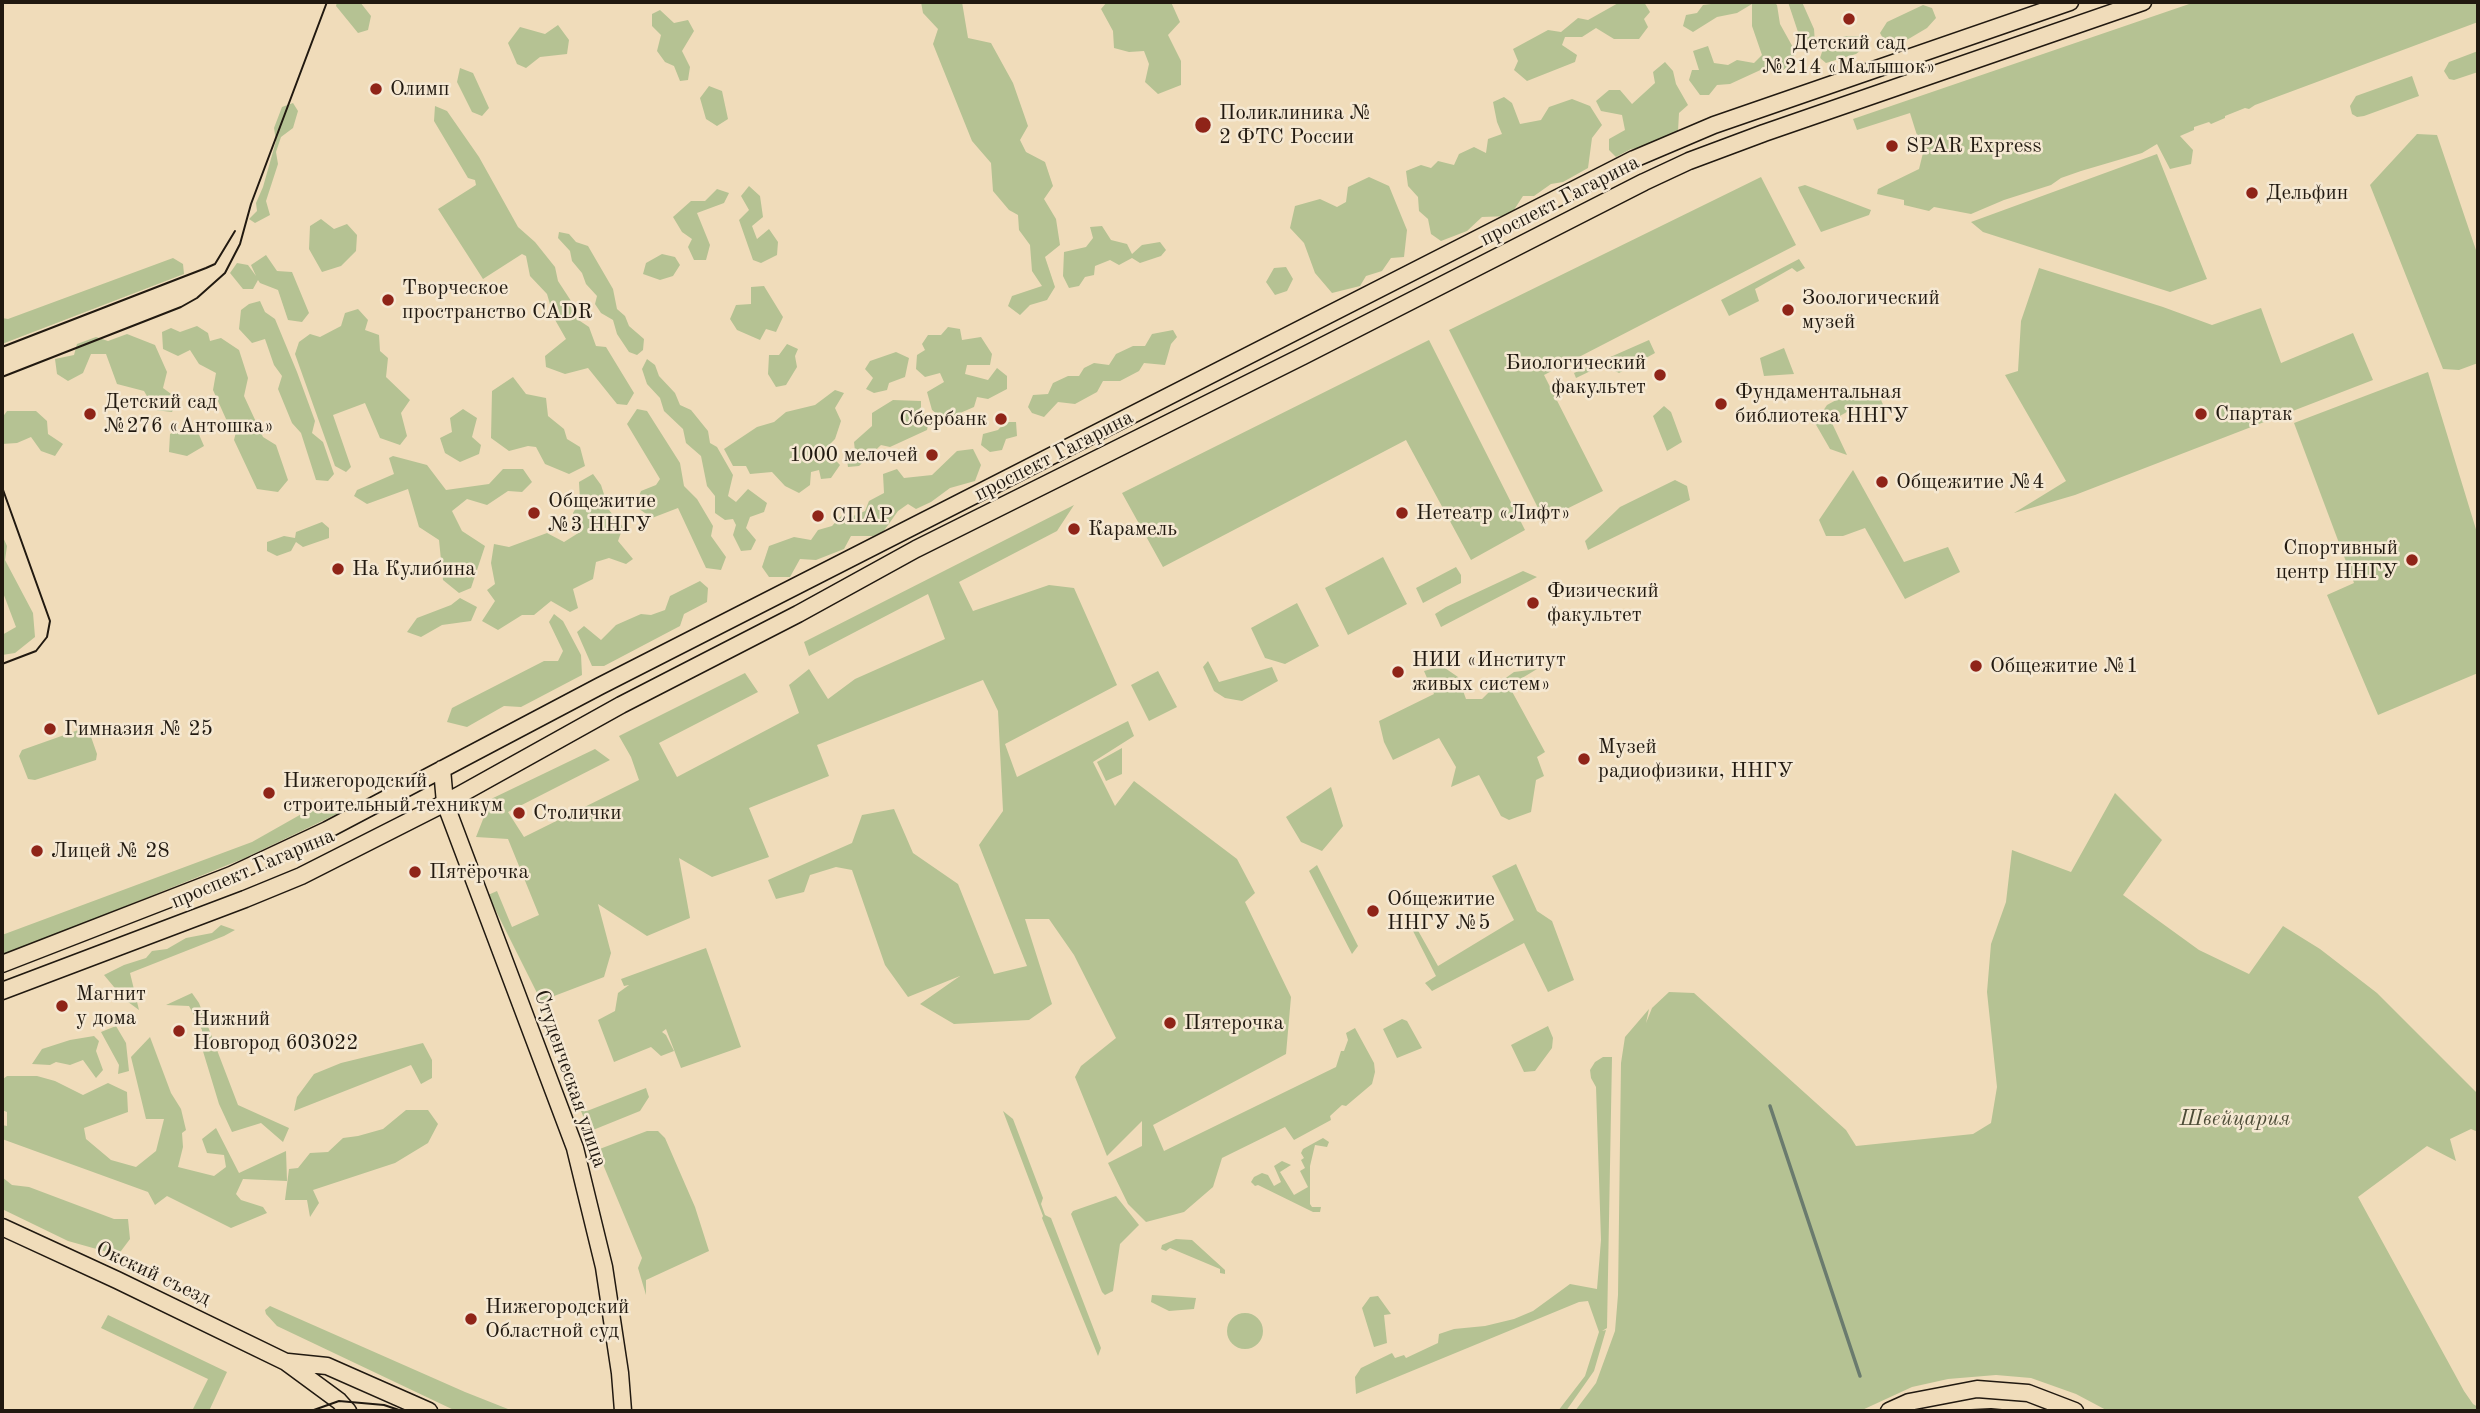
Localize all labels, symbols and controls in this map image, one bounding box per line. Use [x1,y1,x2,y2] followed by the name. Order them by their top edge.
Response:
[1841,11,1857,27] marker: Детский сад №214 «Малышок»
[1762,30,1936,80] place label: Детский сад №214 «Малышок»
[390,76,449,102] place label: Олимп
[368,81,384,97] marker: Олимп
[1219,100,1372,150] place label: Поликлиника № 2 ФТС России
[1193,115,1213,135] marker: Поликлиника № 2 ФТС России
[1906,133,2042,159] place label: SPAR Express
[1884,138,1900,154] marker: SPAR Express
[1476,150,1644,252] street label: проспект Гагарина
[2266,180,2348,206] place label: Дельфин
[2244,185,2260,201] marker: Дельфин
[402,275,593,325] place label: Творческое пространство CADR
[1802,285,1940,335] place label: Зоологический музей
[380,292,396,308] marker: Творческое пространство CADR
[1780,302,1796,318] marker: Зоологический музей
[1506,350,1646,400] place label: Биологический факультет
[1652,367,1668,383] marker: Биологический факультет
[1735,379,1909,429] place label: Фундаментальная библиотека ННГУ
[104,389,274,439] place label: Детский сад №276 «Антошка»
[1713,396,1729,412] marker: Фундаментальная библиотека ННГУ
[2215,401,2293,427] place label: Спартак
[970,405,1138,507] street label: проспект Гагарина
[82,406,98,422] marker: Детский сад №276 «Антошка»
[899,406,987,432] place label: Сбербанк
[2193,406,2209,422] marker: Спартак
[993,411,1009,427] marker: Сбербанк
[789,442,918,468] place label: 1000 мелочей
[924,447,940,463] marker: 1000 мелочей
[1896,469,2044,495] place label: Общежитие №4
[1874,474,1890,490] marker: Общежитие №4
[548,488,656,538] place label: Общежитие №3 ННГУ
[1416,500,1570,526] place label: Нетеатр «Лифт»
[832,503,893,529] place label: СПАР
[526,505,542,521] marker: Общежитие №3 ННГУ
[1394,505,1410,521] marker: Нетеатр «Лифт»
[810,508,826,524] marker: СПАР
[1088,516,1177,542] place label: Карамель
[1066,521,1082,537] marker: Карамель
[2276,535,2398,585] place label: Спортивный центр ННГУ
[2404,552,2420,568] marker: Спортивный центр ННГУ
[352,556,476,582] place label: На Кулибина
[330,561,346,577] marker: На Кулибина
[1547,578,1659,628] place label: Физический факультет
[1525,595,1541,611] marker: Физический факультет
[1412,647,1566,697] place label: НИИ «Институт живых систем»
[1990,653,2138,679] place label: Общежитие №1
[1968,658,1984,674] marker: Общежитие №1
[1390,664,1406,680] marker: НИИ «Институт живых систем»
[64,716,213,742] place label: Гимназия № 25
[42,721,58,737] marker: Гимназия № 25
[1598,734,1793,784] place label: Музей радиофизики, ННГУ
[1576,751,1592,767] marker: Музей радиофизики, ННГУ
[283,768,503,818] place label: Нижегородский строительный техникум
[261,785,277,801] marker: Нижегородский строительный техникум
[533,800,622,826] place label: Столички
[511,805,527,821] marker: Столички
[167,823,339,915] street label: проспект Гагарина
[51,838,170,864] place label: Лицей № 28
[29,843,45,859] marker: Лицей № 28
[429,859,529,885] place label: Пятёрочка
[407,864,423,880] marker: Пятёрочка
[1387,886,1495,936] place label: Общежитие ННГУ №5
[1365,903,1381,919] marker: Общежитие ННГУ №5
[76,981,146,1031] place label: Магнит у дома
[528,987,612,1171] street label: Студенческая улица
[54,998,70,1014] marker: Магнит у дома
[193,1006,358,1056] place label: Нижний Новгород 603022
[1184,1010,1284,1036] place label: Пятерочка
[1162,1015,1178,1031] marker: Пятерочка
[171,1023,187,1039] marker: Нижний Новгород 603022
[2180,1106,2290,1132] park label: Швейцария
[92,1236,214,1312] street label: Окский съезд
[485,1294,629,1344] place label: Нижегородский Областной суд
[463,1311,479,1327] marker: Нижегородский Областной суд

